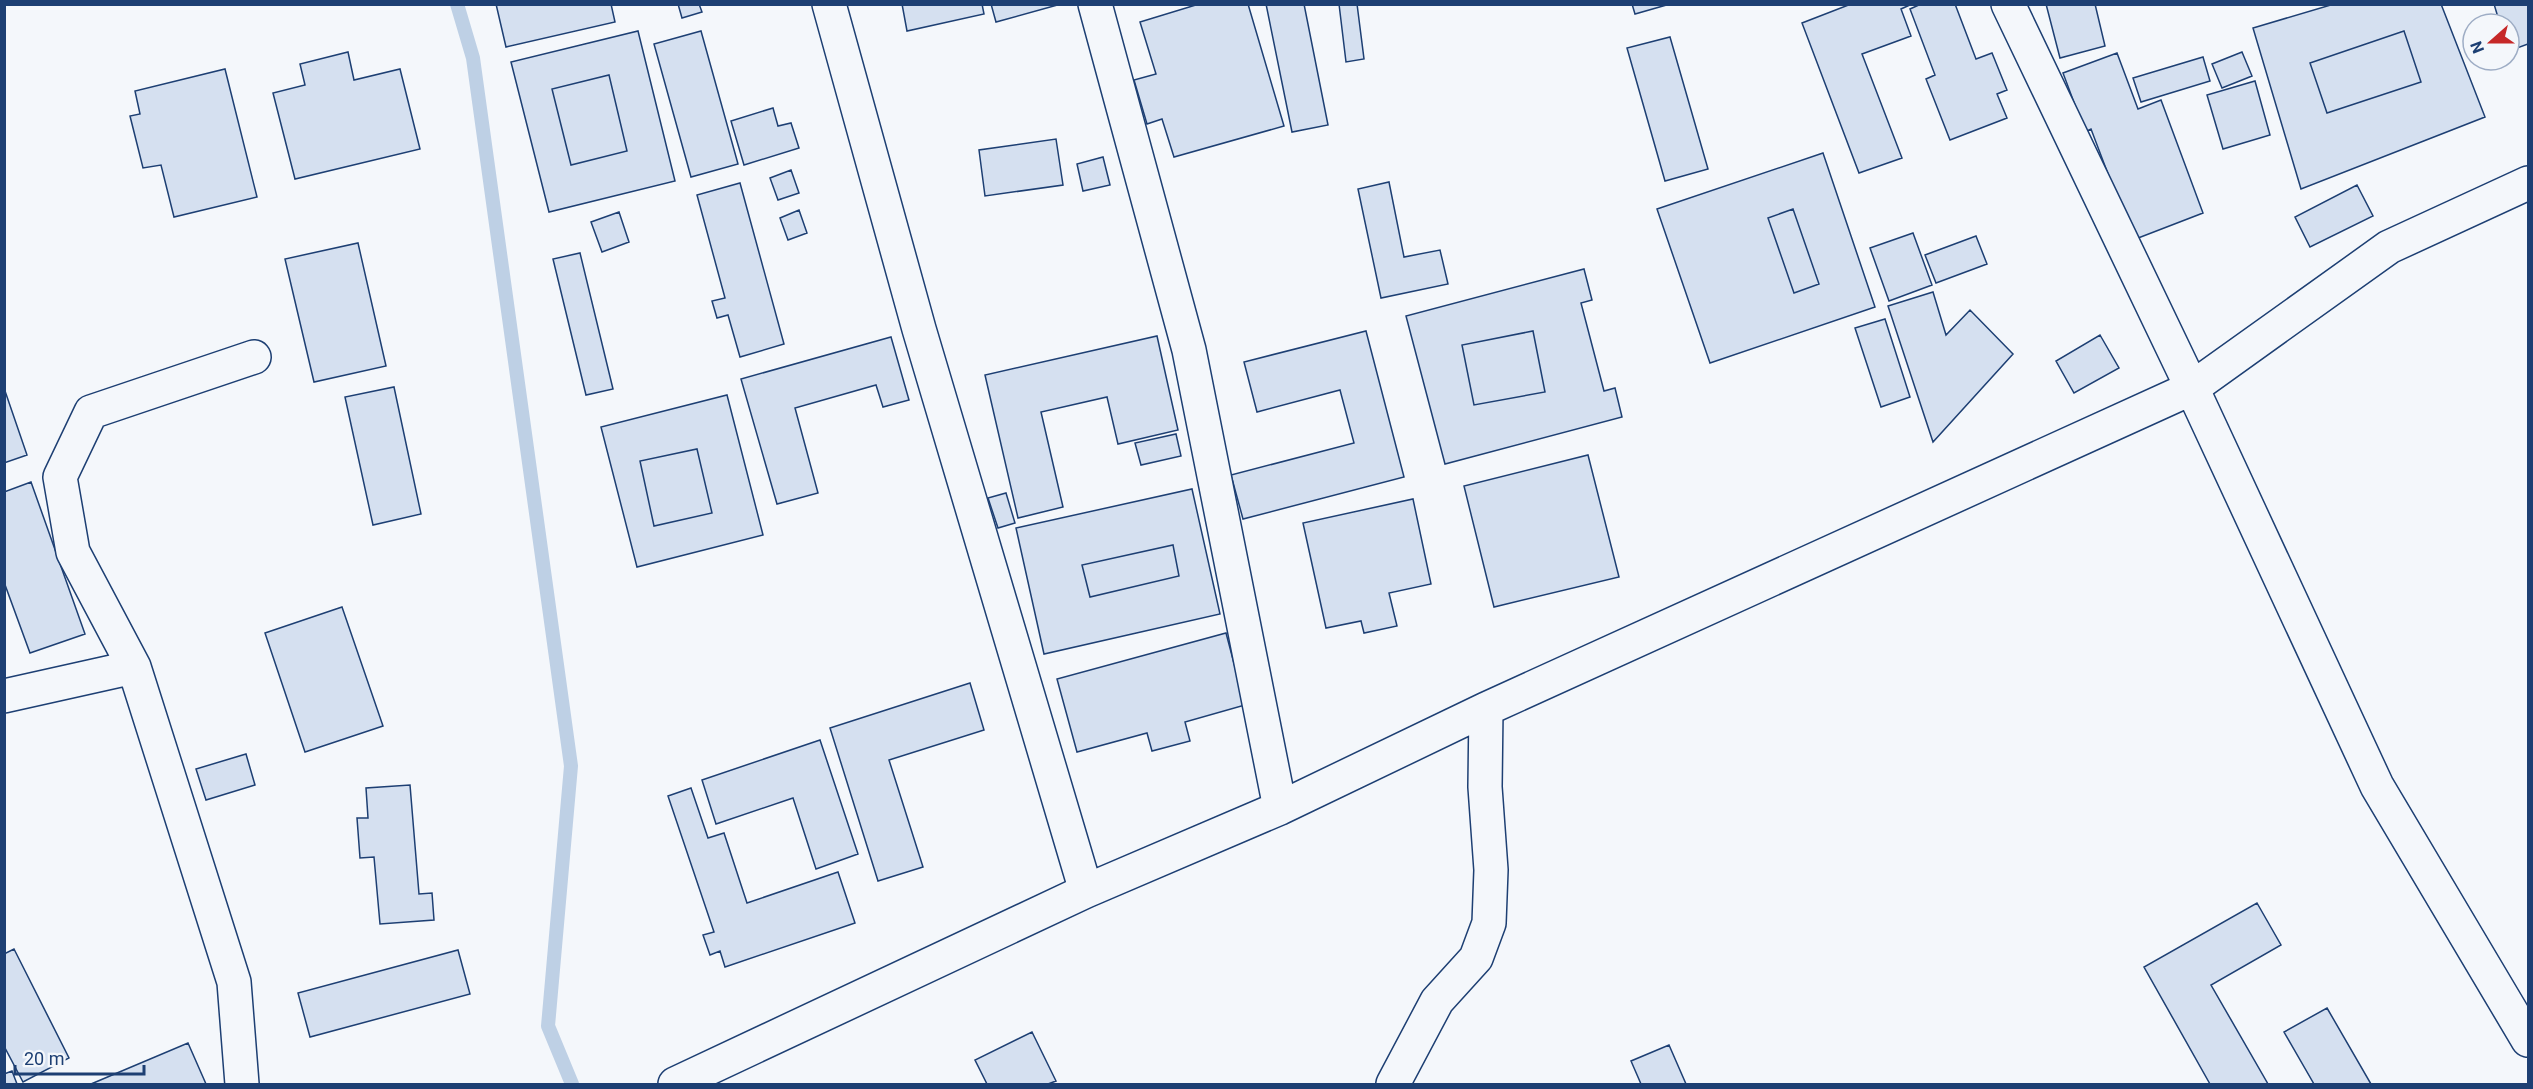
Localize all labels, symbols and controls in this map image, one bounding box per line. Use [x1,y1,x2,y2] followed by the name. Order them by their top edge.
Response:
[2461,12,2521,72] north arrow
[2467,39,2488,56] text: N
[15,1038,144,1076] scale bar
[24,1048,64,1069] text: 20 m

